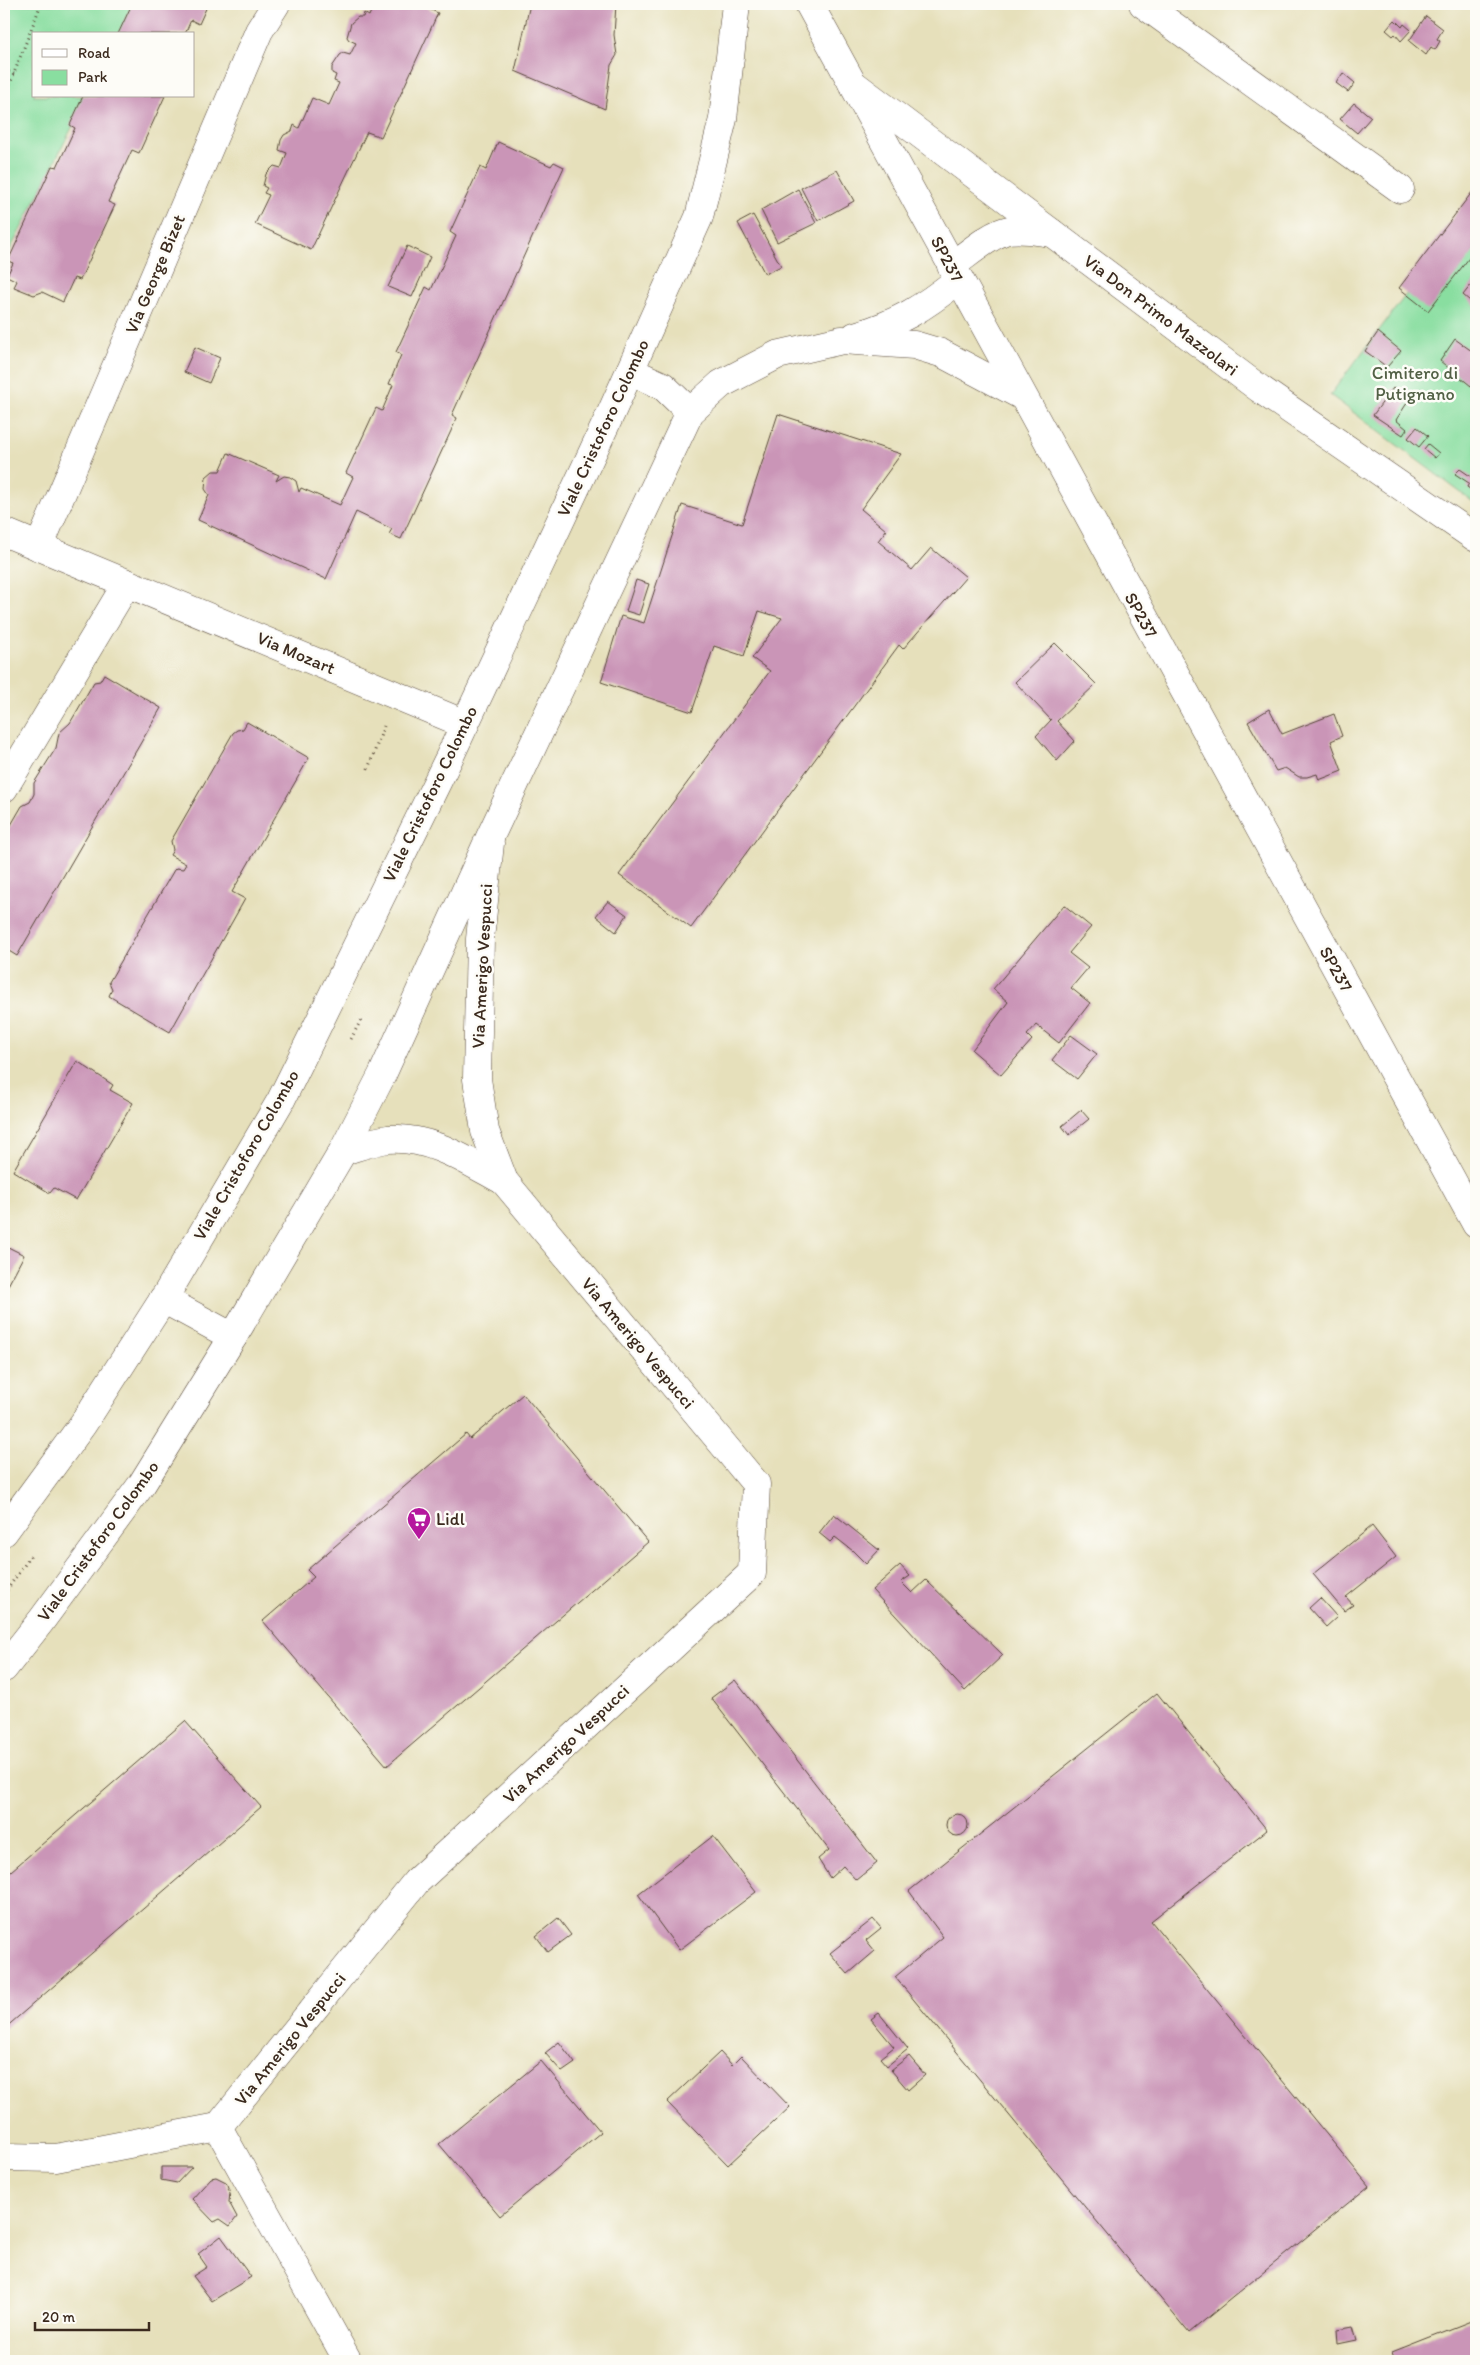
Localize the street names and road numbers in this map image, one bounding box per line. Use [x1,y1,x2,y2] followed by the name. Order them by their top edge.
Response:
[120,211,190,337] street label: Via George Bizet
[926,232,968,286] street label: SP237
[1079,250,1243,380] street label: Via Don Primo Mazzolari
[552,336,654,520] street label: Viale Cristoforo Colombo
[1120,588,1162,642] street label: SP237
[253,627,339,679] street label: Via Mozart
[378,702,482,886] street label: Viale Cristoforo Colombo
[467,883,497,1049] street label: Via Amerigo Vespucci
[1315,942,1357,996] street label: SP237
[188,1066,304,1244] street label: Viale Cristoforo Colombo
[577,1273,699,1413] street label: Via Amerigo Vespucci
[32,1456,164,1626] street label: Viale Cristoforo Colombo
[498,1680,634,1808] street label: Via Amerigo Vespucci
[230,1968,350,2110] street label: Via Amerigo Vespucci

